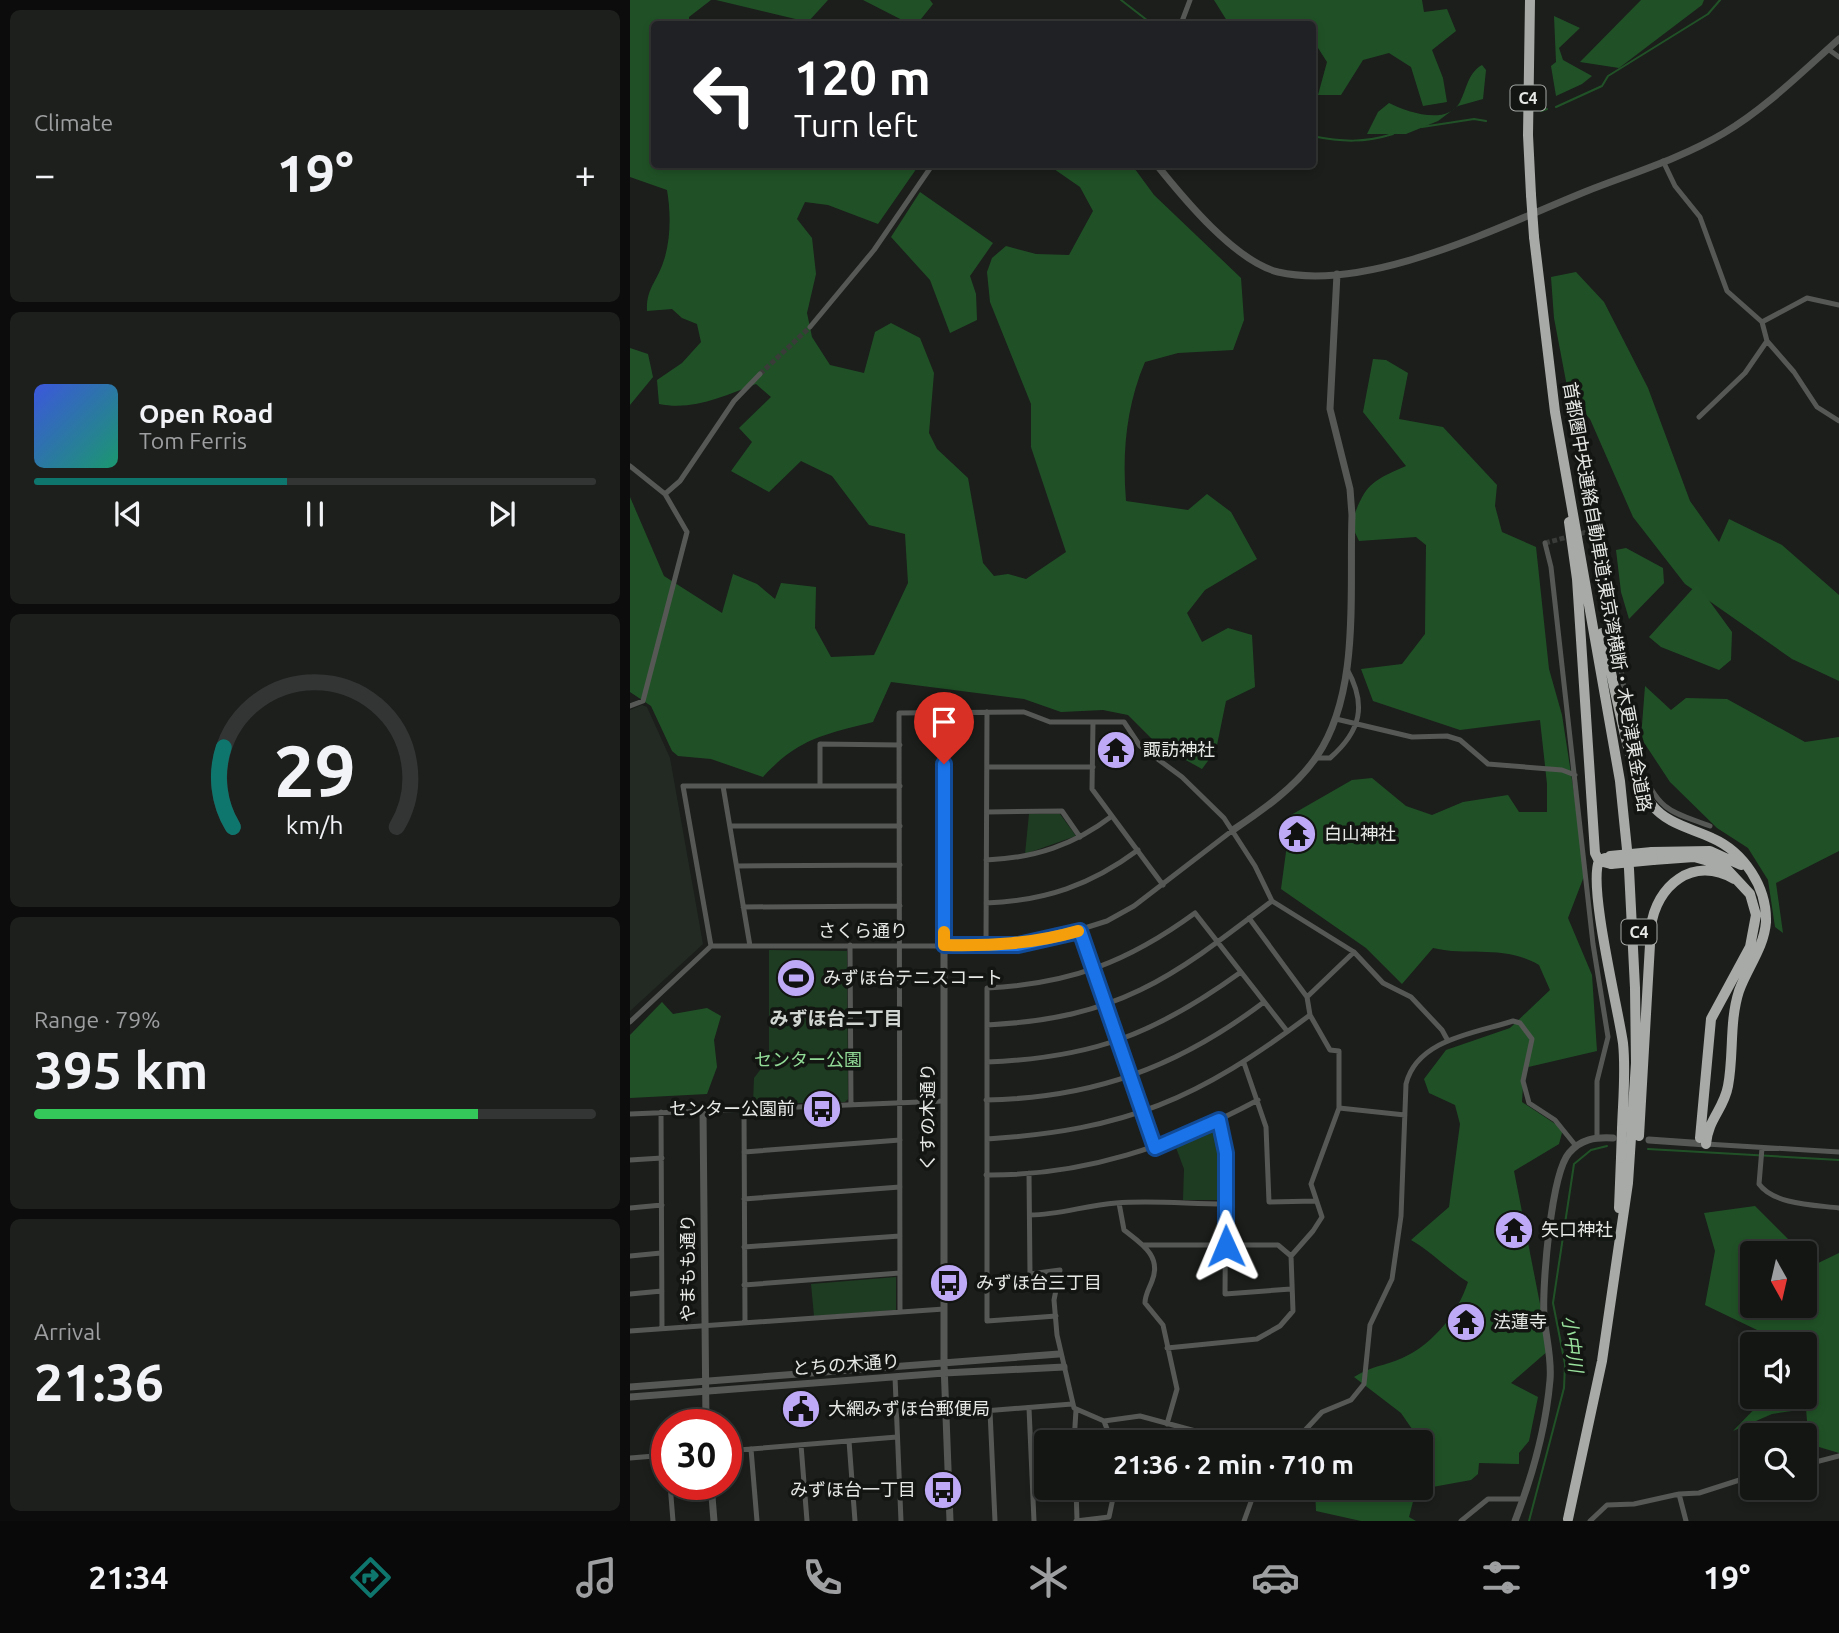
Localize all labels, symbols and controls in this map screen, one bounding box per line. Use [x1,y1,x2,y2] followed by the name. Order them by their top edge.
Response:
[679,49,770,140] icon: left
[794,49,931,104] text: 120 m
[1510,86,1546,110] road number: C4
[794,107,918,143] text: Turn left
[34,110,113,135] text: Climate
[276,144,354,202] text: 19°
[34,153,55,195] text: −
[575,153,596,195] text: +
[1560,380,1656,813] street label: 首都圏中央連絡自動車道;東京湾横断・木更津東金道路
[139,399,273,428] text: Open Road
[139,428,247,453] text: Tom Ferris
[109,495,147,533] icon: previous
[296,495,334,533] icon: pause
[483,495,521,533] icon: next
[914,692,974,764] pin
[925,703,963,741] icon: arrive
[274,729,356,811] text: 29
[1095,729,1137,771] temple icon: 諏訪神社
[1143,739,1215,759] place label: 諏訪神社
[286,810,344,838] text: km/h
[1276,813,1318,855] temple icon: 白山神社
[1324,823,1396,843] place label: 白山神社
[818,920,908,940] street label: さくら通り
[1622,920,1656,944] road number: C4
[775,957,817,999] sports icon: みずほ台テニスコート
[823,967,1003,987] place label: みずほ台テニスコート
[34,1007,161,1032] text: Range · 79%
[769,1007,903,1029] district label: みずほ台二丁目
[34,1041,208,1099] text: 395 km
[754,1049,862,1069] park label: センター公園
[917,1063,937,1171] street label: くすの木通り
[801,1088,843,1130] bus stop icon: センター公園前
[669,1098,795,1118] place label: センター公園前
[1189,1209,1263,1283] position arrow
[1493,1209,1535,1251] temple icon: 矢口神社
[677,1214,697,1322] street label: やまもも通り
[1541,1219,1613,1239] place label: 矢口神社
[1740,1241,1816,1318] north arrow
[1740,1241,1817,1500] map controls
[928,1262,970,1304] bus stop icon: みずほ台三丁目
[976,1272,1102,1292] place label: みずほ台三丁目
[1445,1301,1487,1343] temple icon: 法蓮寺
[1493,1311,1547,1331] place label: 法蓮寺
[1559,1314,1588,1376] water label: 小中川
[34,1319,101,1344] text: Arrival
[1740,1332,1817,1409] button: sound
[791,1350,900,1378] street label: とちの木通り
[34,1353,164,1411] text: 21:36
[780,1388,822,1430] public building icon: 大網みずほ台郵便局
[828,1398,990,1418] place label: 大網みずほ台郵便局
[651,1409,742,1500] speed limit sign: 30
[1740,1423,1817,1500] button: search
[1113,1450,1354,1479] text: 21:36 · 2 min · 710 m
[922,1469,964,1511] bus stop icon: みずほ台一丁目
[790,1479,916,1499] place label: みずほ台一丁目
[346,1553,395,1602] icon: directions
[572,1553,621,1602] icon: music
[798,1553,847,1602] icon: phone
[1024,1553,1073,1602] icon: climate
[1251,1553,1300,1602] icon: car
[1477,1553,1526,1602] icon: filters
[89,1559,169,1595] text: 21:34
[1703,1559,1750,1595] text: 19°

